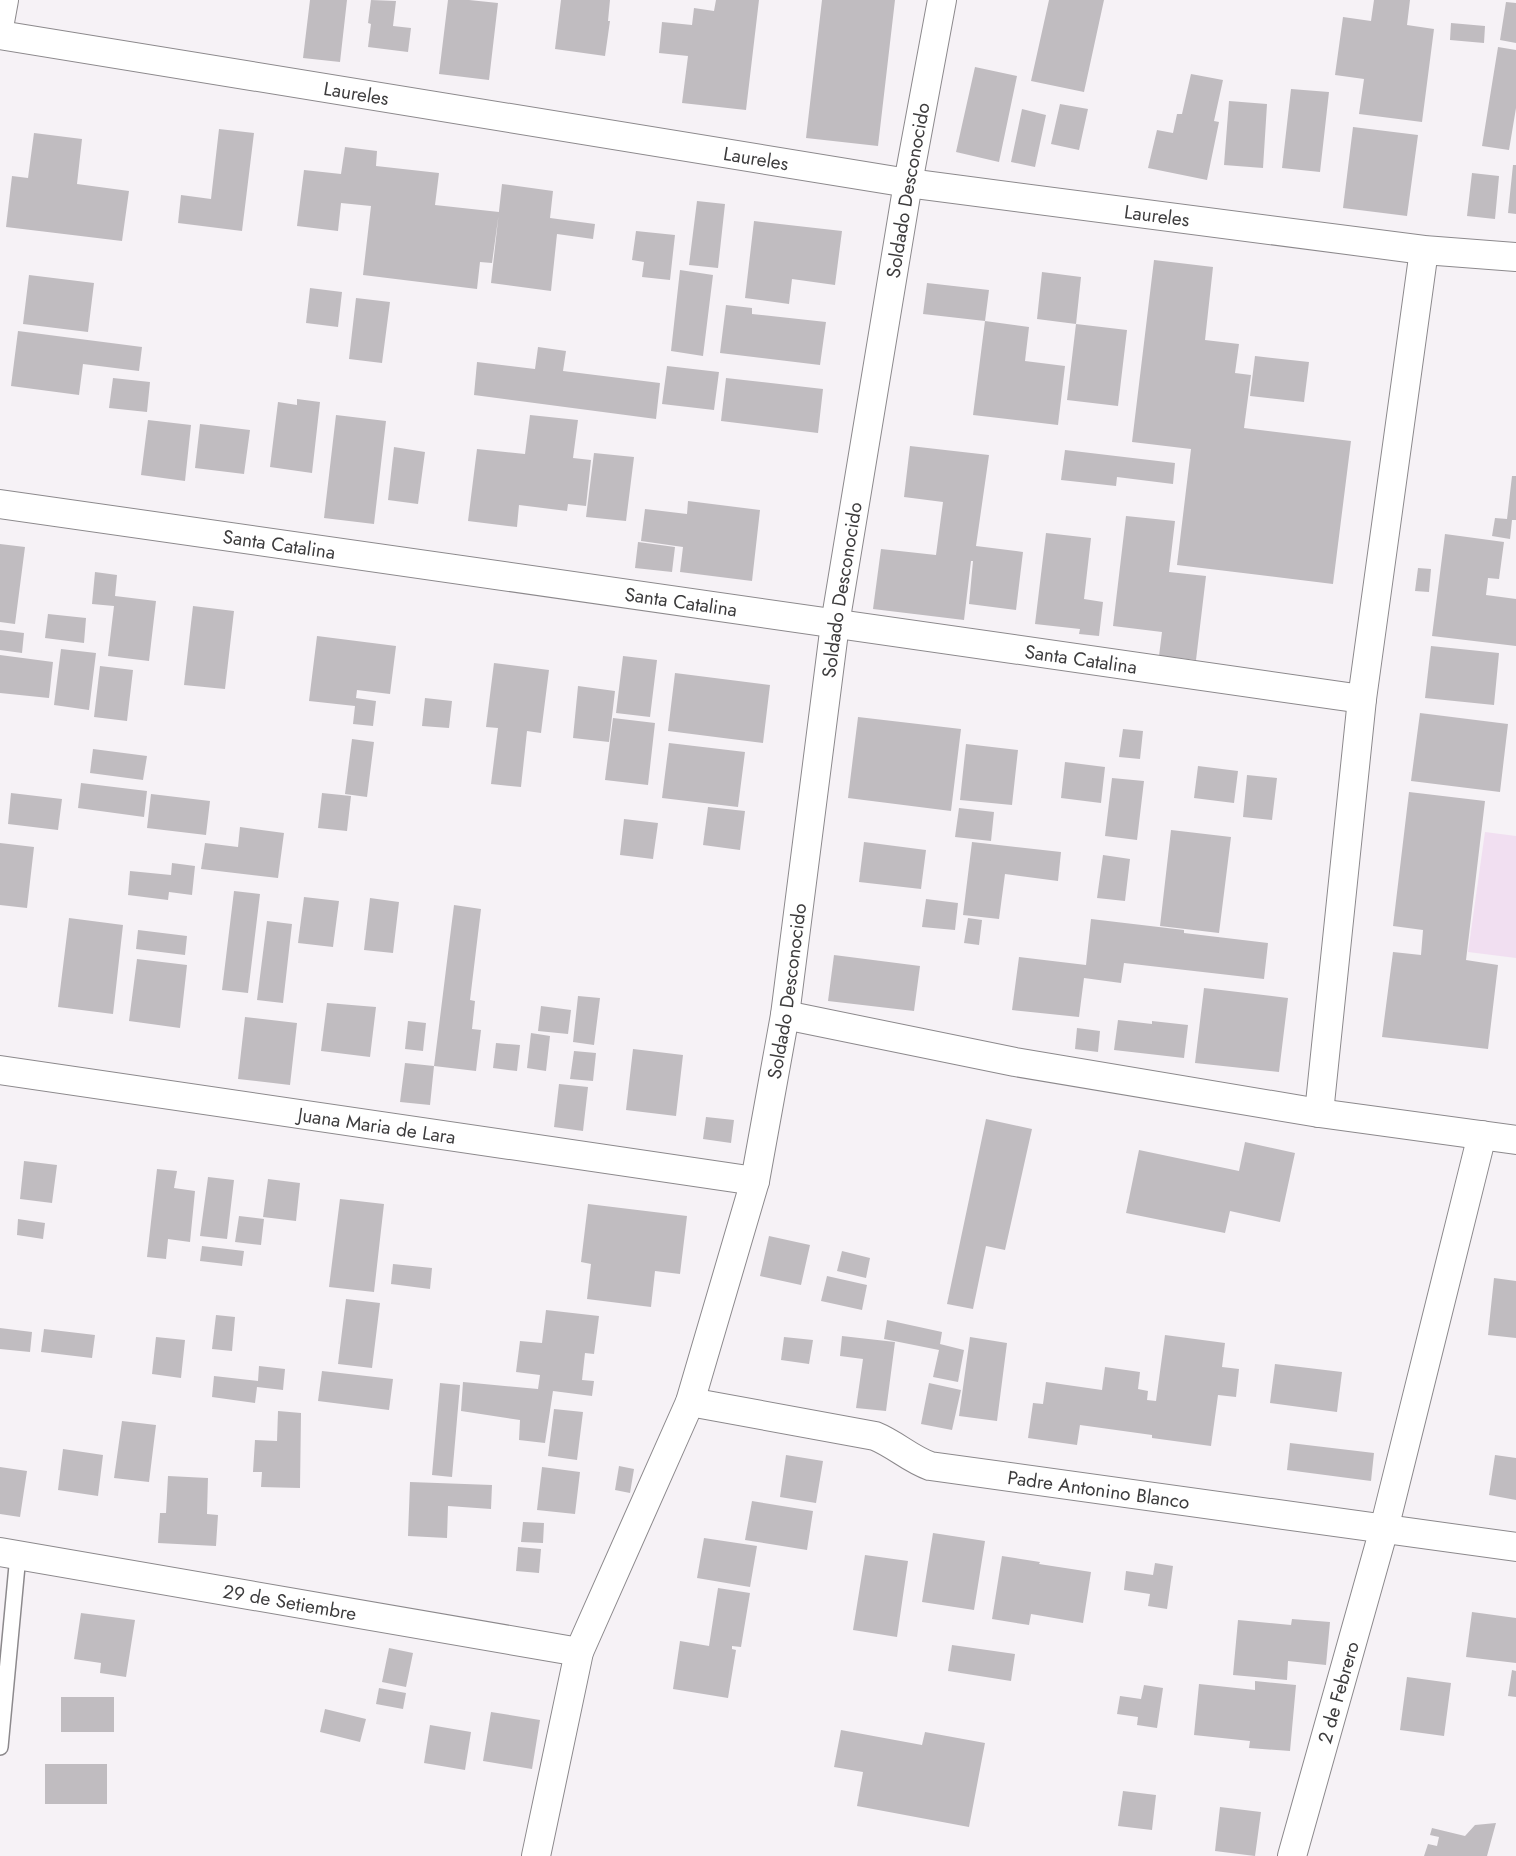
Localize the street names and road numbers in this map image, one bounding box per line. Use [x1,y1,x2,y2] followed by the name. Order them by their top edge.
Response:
[322,75,391,112] street label: Laureles
[879,100,937,280] street label: Soldado Desconocido
[721,140,791,177] street label: Laureles
[1123,198,1191,233] street label: Laureles
[815,500,869,679] street label: Soldado Desconocido
[221,523,337,566] street label: Santa Catalina
[623,581,739,623] street label: Santa Catalina
[1023,638,1139,681] street label: Santa Catalina
[761,902,813,1081] street label: Soldado Desconocido
[293,1101,458,1151] street label: Juana Maria de Lara
[1006,1464,1191,1516] street label: Padre Antonino Blanco
[221,1578,359,1627] street label: 29 de Setiembre
[1311,1638,1366,1747] street label: 2 de Febrero

